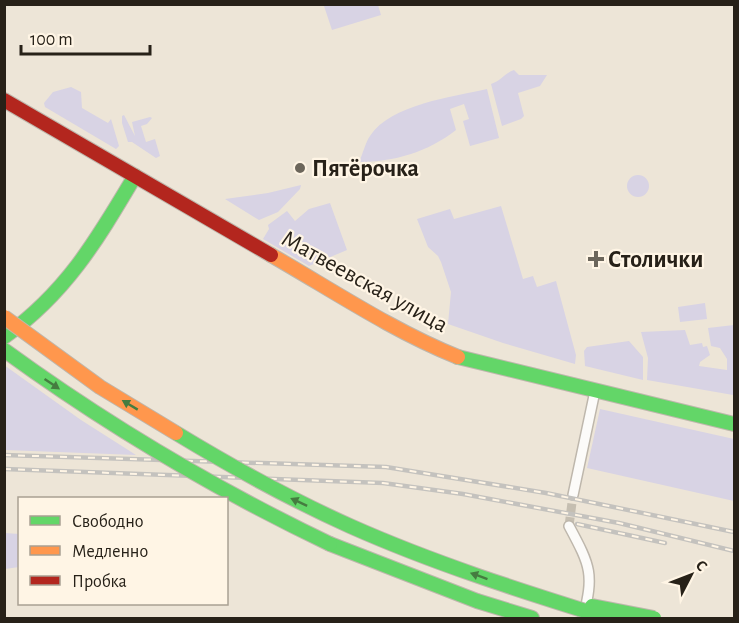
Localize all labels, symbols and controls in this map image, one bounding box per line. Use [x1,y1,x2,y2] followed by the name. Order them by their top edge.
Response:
[21,18,150,56] scale bar
[30,31,73,49] text: 100 m
[312,157,419,181] place label: Пятёрочка
[293,161,307,175] marker: Пятёрочка
[277,226,452,337] street label: Матвеевская улица
[608,248,703,272] place label: Столички
[589,252,603,266] marker: Столички
[44,378,60,389] one-way arrow
[122,399,138,410] one-way arrow
[18,497,228,605] legend
[290,497,307,506] one-way arrow
[72,512,144,531] text: Свободно
[72,543,148,561] text: Медленно
[661,545,721,605] north arrow
[692,557,710,574] text: С
[470,570,488,580] one-way arrow
[72,572,127,591] text: Пробка

